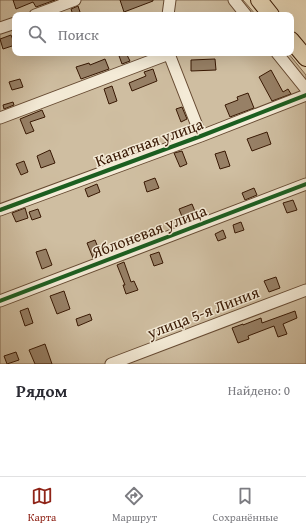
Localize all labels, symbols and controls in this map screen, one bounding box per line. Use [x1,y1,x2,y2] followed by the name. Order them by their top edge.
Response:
[12,12,294,56] search box
[26,23,48,45] icon: search
[58,24,99,45] text: Поиск
[91,111,207,173] street label: Канатная улица
[87,198,210,264] street label: Яблоневая улица
[143,280,262,345] street label: улица 5-я Линия
[16,378,67,403] text: Рядом
[228,381,290,400] text: Найдено: 0
[28,485,56,525] tab: Карта
[112,485,157,525] tab: Маршрут
[213,485,278,525] tab: Сохранённые

